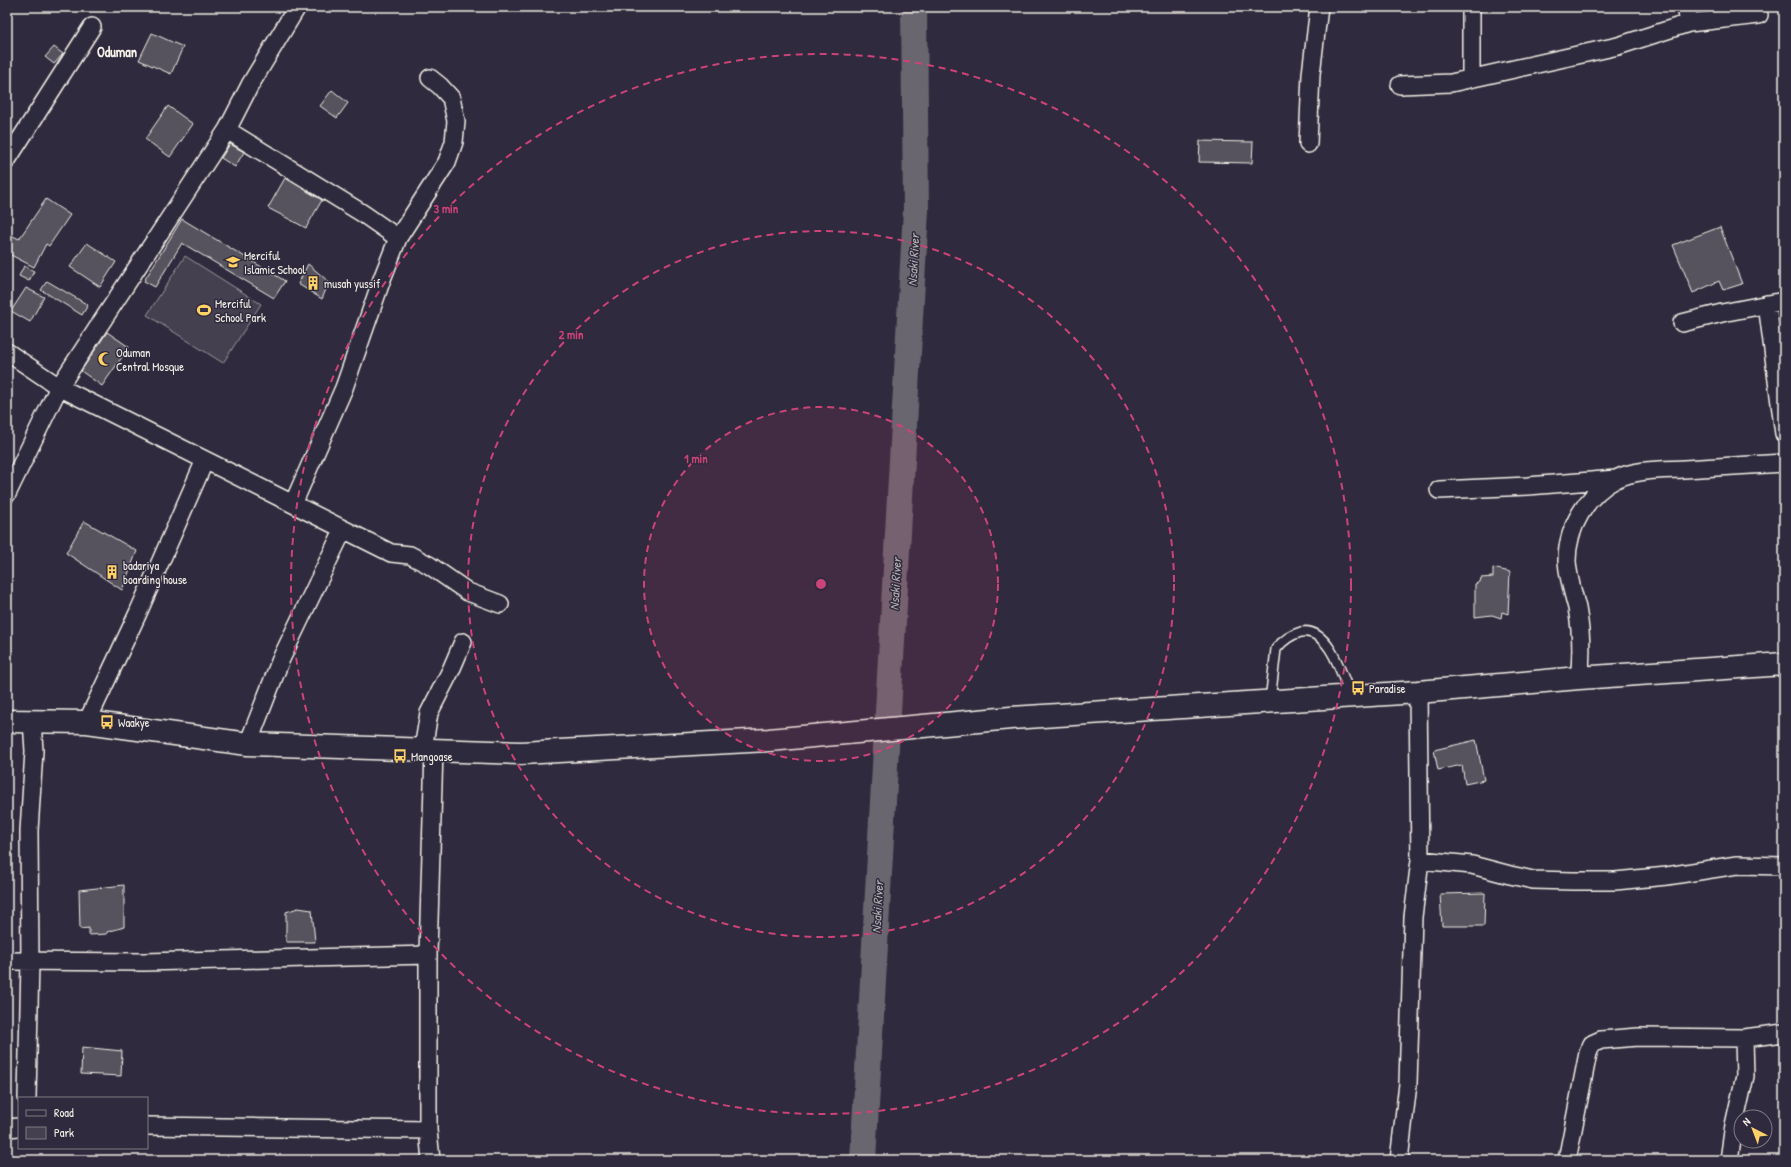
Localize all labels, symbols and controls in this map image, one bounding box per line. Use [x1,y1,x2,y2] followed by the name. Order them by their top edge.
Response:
[97,42,137,61] district label: Oduman
[434,200,459,217] text: 3 min
[903,231,923,287] water label: Nsaki River
[244,247,306,278] place label: Merciful Islamic School
[225,254,241,270] school or university icon: Merciful Islamic School
[305,275,321,291] building icon: musah yussif
[324,275,381,292] place label: musah yussif
[215,295,266,326] place label: Merciful School Park
[196,302,212,318] sports icon: Merciful School Park
[559,326,584,343] text: 2 min
[116,344,184,375] place label: Oduman Central Mosque
[97,351,113,367] mosque icon: Oduman Central Mosque
[684,450,708,467] text: 1 min
[885,555,905,611] water label: Nsaki River
[123,557,187,588] place label: badariya boarding house
[104,564,120,580] building icon: badariya boarding house
[814,577,828,591] centre of rings
[1350,680,1366,696] bus stop icon: Paradise
[1369,680,1406,697] place label: Paradise
[99,714,115,730] bus stop icon: Waakye
[118,714,150,731] place label: Waakye
[392,748,408,764] bus stop icon: Mangoase
[411,748,453,765] place label: Mangoase
[867,878,887,934] water label: Nsaki River
[18,1097,148,1149] legend
[54,1104,74,1121] text: Road
[1733,1109,1773,1149] north arrow
[1739,1114,1753,1129] text: N
[54,1124,74,1141] text: Park

